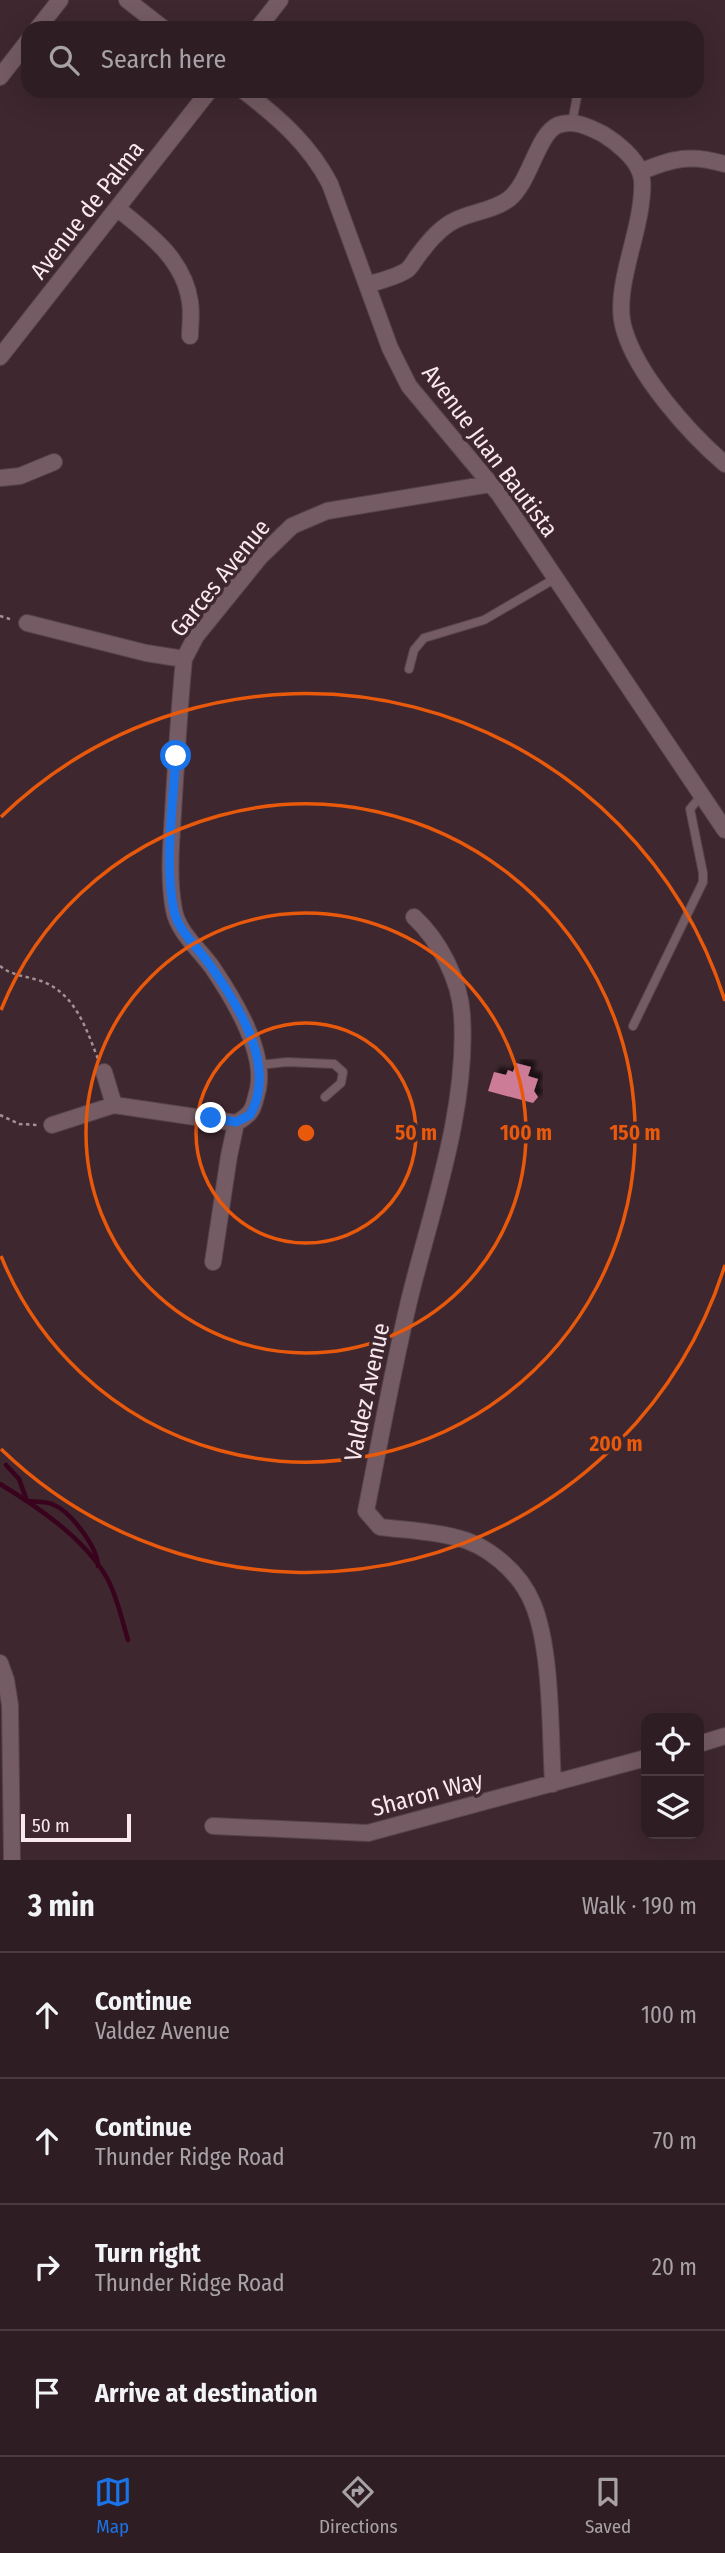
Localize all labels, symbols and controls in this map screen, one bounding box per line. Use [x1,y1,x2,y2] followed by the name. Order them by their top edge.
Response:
[21,21,704,98] search box
[45,41,83,79] icon: search
[101,44,226,75] text: Search here
[24,135,150,285] street label: Avenue de Palma
[416,360,564,542] street label: Avenue Juan Bautista
[164,514,276,642] street label: Garces Avenue
[160,740,191,771] route start
[195,1102,226,1133] route end
[395,1120,437,1146] text: 50 m
[500,1120,552,1146] text: 100 m
[609,1120,661,1146] text: 150 m
[294,1121,318,1145] centre of rings
[339,1320,395,1464] street label: Valdez Avenue
[588,1431,643,1457] text: 200 m
[641,1713,704,1839] map controls
[641,1713,704,1776] button: locate
[368,1766,486,1822] street label: Sharon Way
[641,1776,704,1839] button: layers
[21,1811,131,1843] scale bar
[32,1814,70,1837] text: 50 m
[28,1888,95,1924] text: 3 min
[582,1892,697,1920] text: Walk · 190 m
[95,1986,192,2017] text: Continue
[28,1996,66,2034] icon: ahead
[641,2001,697,2029] text: 100 m
[95,2017,230,2045] text: Valdez Avenue
[95,2112,192,2143] text: Continue
[28,2122,66,2160] icon: ahead
[653,2127,697,2155] text: 70 m
[95,2143,285,2171] text: Thunder Ridge Road
[95,2238,201,2269] text: Turn right
[28,2248,66,2286] icon: right
[652,2253,697,2281] text: 20 m
[95,2269,285,2297] text: Thunder Ridge Road
[28,2374,66,2412] icon: arrive
[95,2378,318,2409] text: Arrive at destination
[94,2473,132,2538] tab: Map
[319,2473,398,2538] tab: Directions
[585,2473,631,2538] tab: Saved

